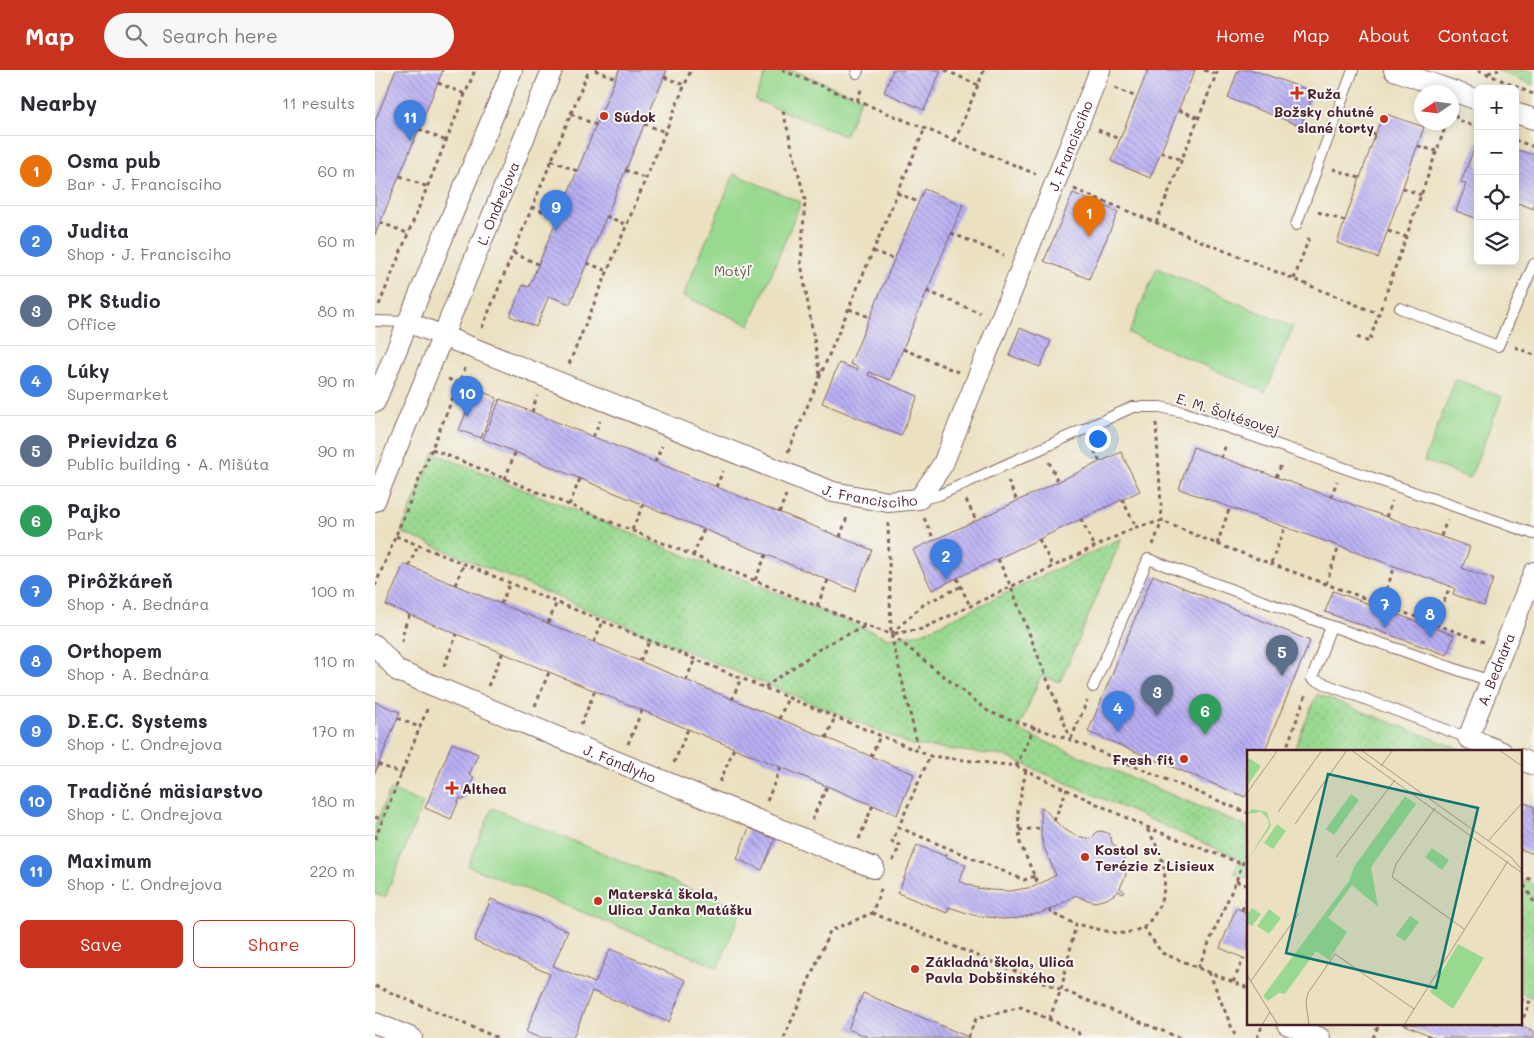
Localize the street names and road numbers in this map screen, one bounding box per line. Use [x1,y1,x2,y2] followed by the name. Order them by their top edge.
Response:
[1043,98,1096,194] street label: J. Francisciho
[472,159,523,248] street label: Ľ. Ondrejova
[1174,388,1282,440] street label: E. M. Šoltésovej
[820,479,918,511] street label: J. Francisciho
[1472,630,1518,708] street label: A. Bednára
[581,739,659,786] street label: J. Fándlyho

